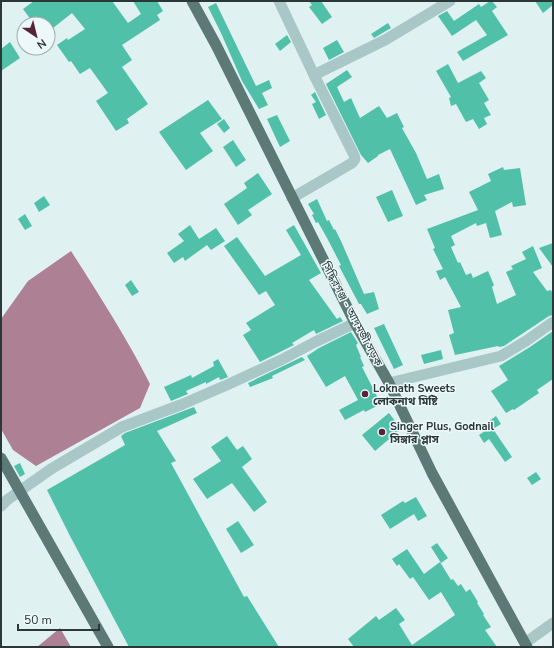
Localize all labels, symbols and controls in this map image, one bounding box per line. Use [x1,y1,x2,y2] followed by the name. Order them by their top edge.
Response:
[16,16,56,56] north arrow
[34,35,49,52] text: N
[318,258,386,369] street label: সিদ্ধিরগঞ্জ - আদমজী সড়ক
[373,381,455,409] place label: Loknath Sweets লোকনাথ মিষ্টি
[360,389,370,399] marker: Loknath Sweets লোকনাথ মিষ্টি
[389,419,494,447] place label: Singer Plus, Godnail সিঙ্গার প্লাস
[377,427,387,437] marker: Singer Plus, Godnail সিঙ্গার প্লাস
[18,606,99,632] scale bar
[24,612,52,628] text: 50 m

